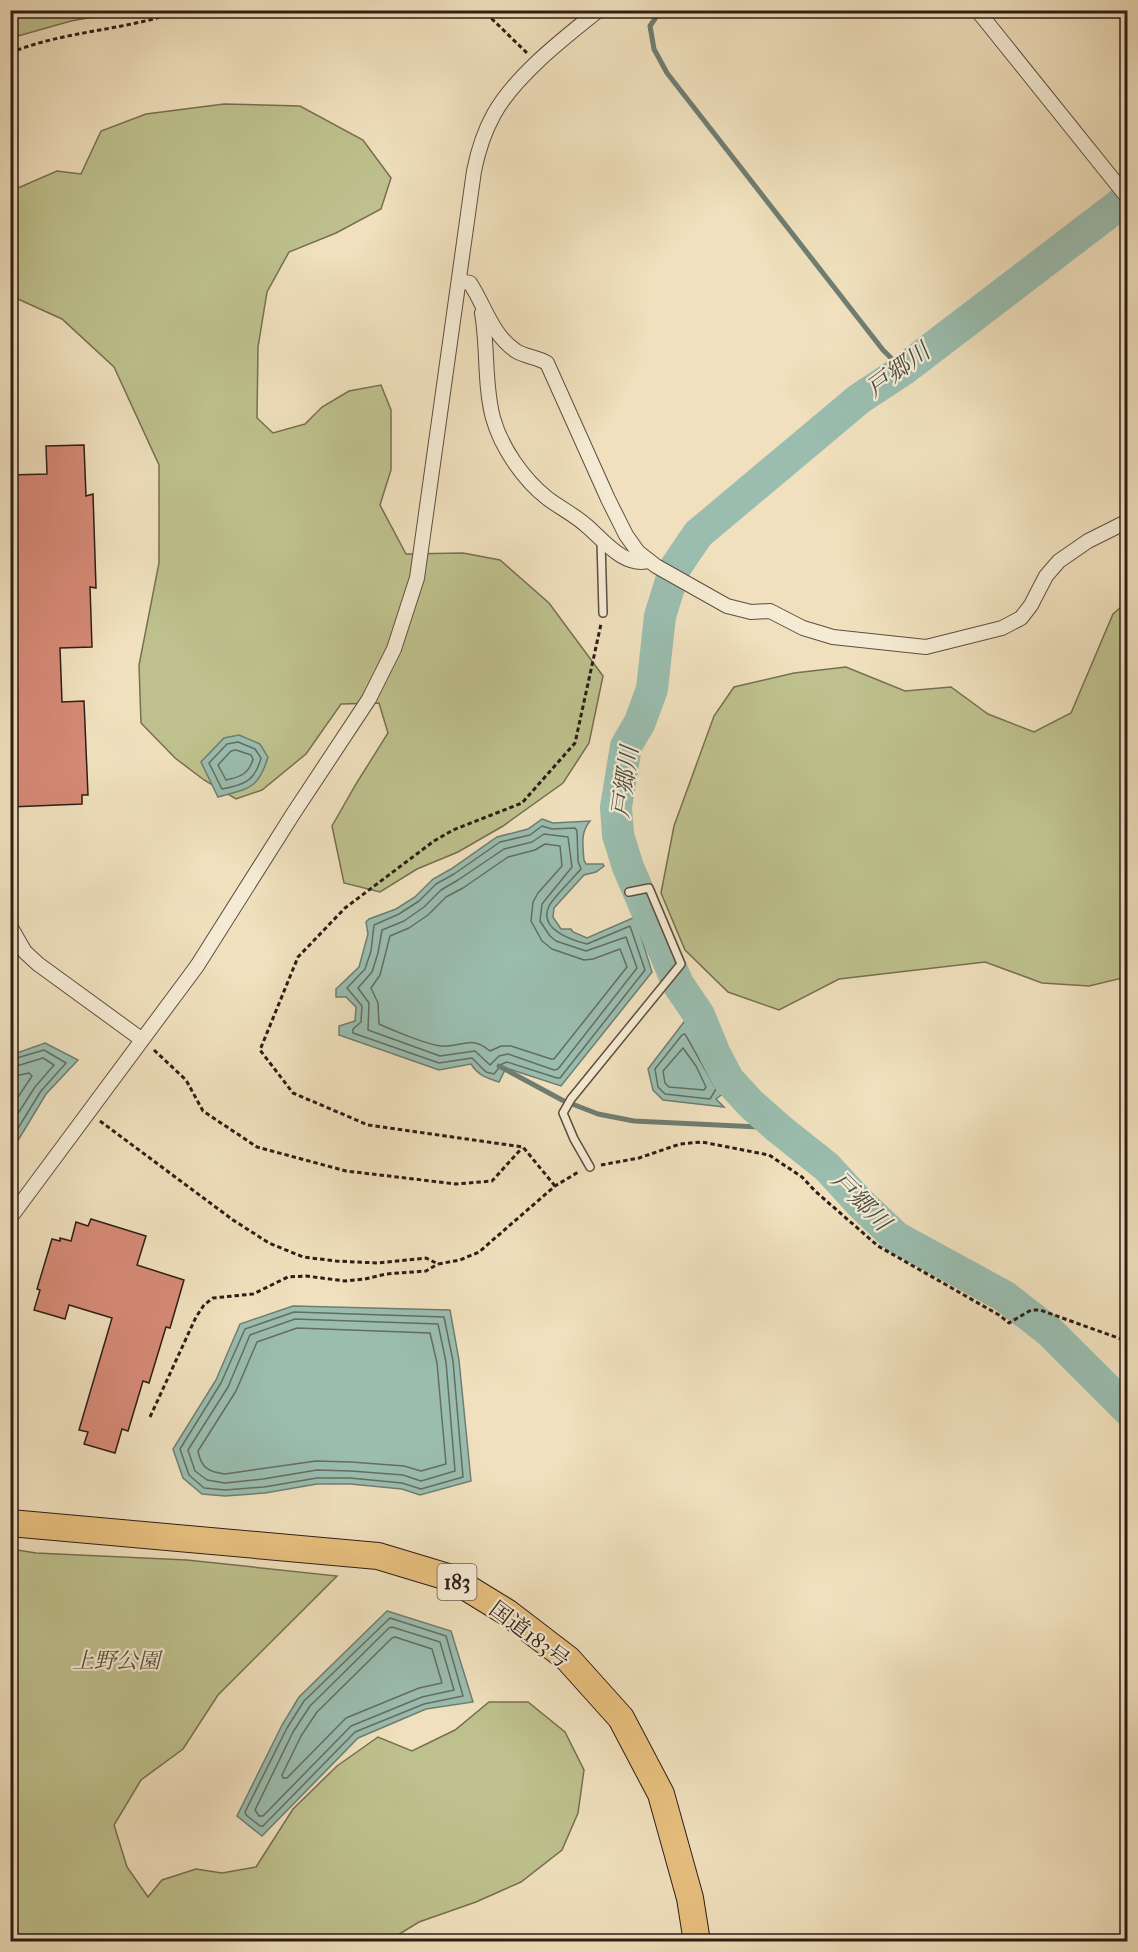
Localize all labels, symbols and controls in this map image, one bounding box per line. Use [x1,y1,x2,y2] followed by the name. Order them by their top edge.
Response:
[861,335,938,403] water label: 戸郷川
[606,741,644,820] water label: 戸郷川
[826,1166,898,1238] water label: 戸郷川
[438,1564,476,1600] road number: 183
[484,1596,575,1673] street label: 国道183号
[72,1648,163,1674] park label: 上野公園

